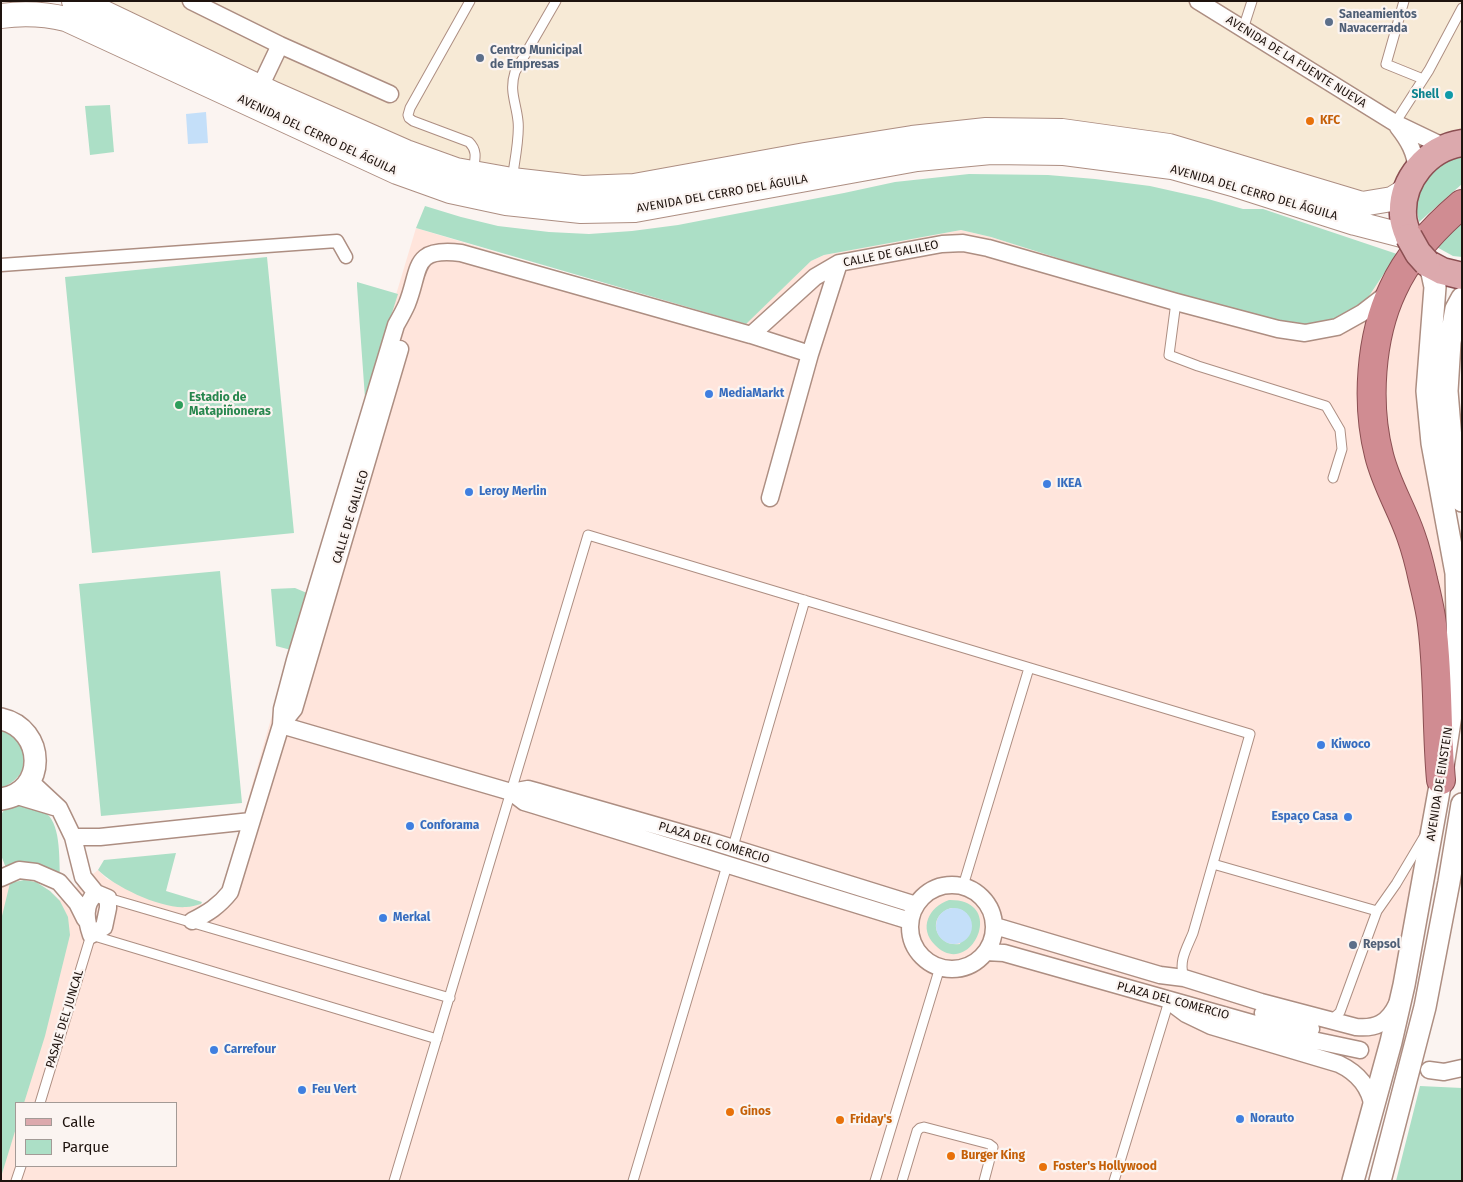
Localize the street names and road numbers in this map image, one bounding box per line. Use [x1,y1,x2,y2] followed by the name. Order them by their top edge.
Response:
[1223,13,1369,111] street label: AVENIDA DE LA FUENTE NUEVA
[235,92,399,178] street label: AVENIDA DEL CERRO DEL ÁGUILA
[1169,162,1339,224] street label: AVENIDA DEL CERRO DEL ÁGUILA
[635,172,809,216] street label: AVENIDA DEL CERRO DEL ÁGUILA
[842,238,940,270] street label: CALLE DE GALILEO
[330,469,372,565] street label: CALLE DE GALILEO
[1424,726,1456,842] street label: AVENIDA DE EINSTEIN
[657,819,771,867] street label: PLAZA DEL COMERCIO
[43,968,87,1070] street label: PASAJE DEL JUNCAL
[1115,979,1231,1023] street label: PLAZA DEL COMERCIO

